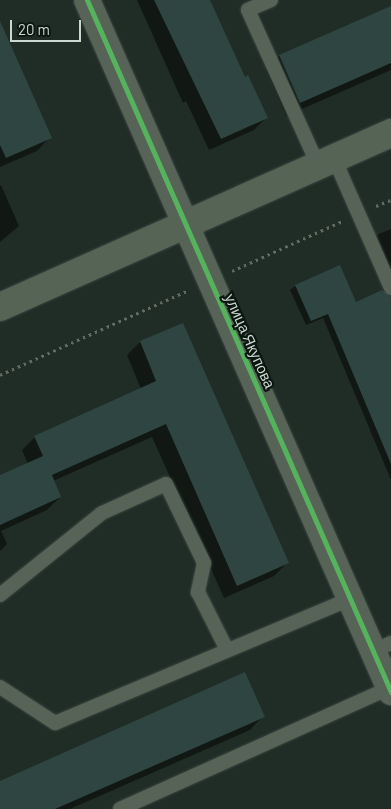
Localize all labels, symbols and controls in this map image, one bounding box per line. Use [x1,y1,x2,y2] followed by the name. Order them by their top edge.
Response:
[12,10,84,42] scale bar
[18,20,50,38] text: 20 m
[221,291,279,391] street label: улица Якупова

